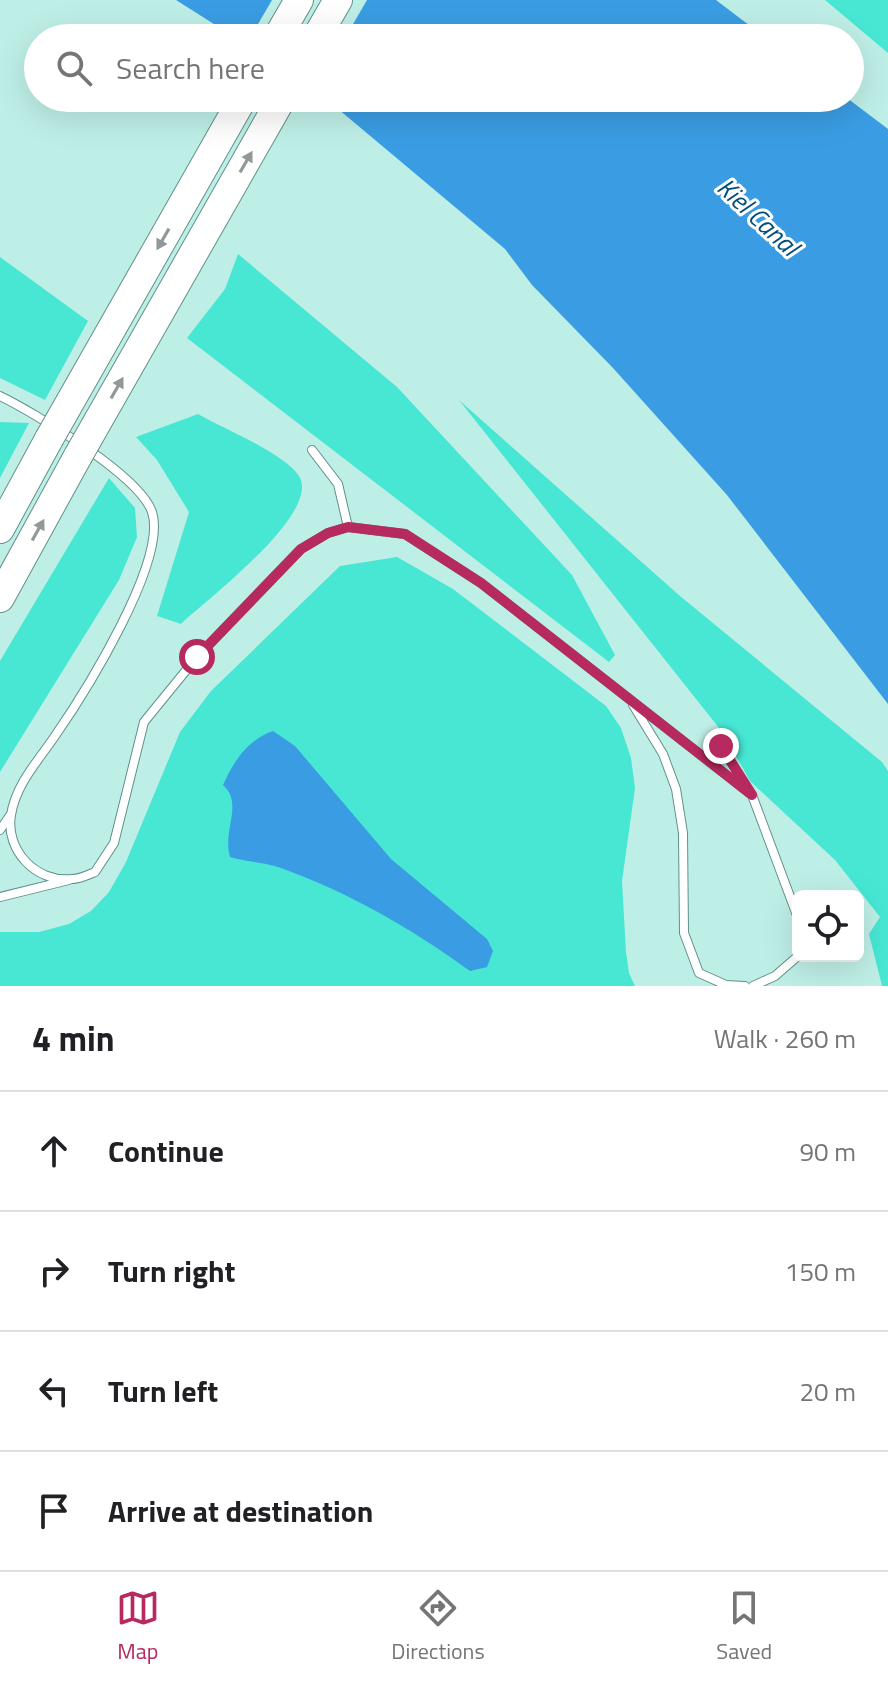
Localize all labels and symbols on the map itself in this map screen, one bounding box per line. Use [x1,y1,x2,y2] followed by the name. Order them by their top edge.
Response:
[239,151,252,174] one-way arrow
[709,168,811,267] water label: Kiel Canal
[156,228,170,250] one-way arrow
[110,377,124,400] one-way arrow
[30,519,44,541] one-way arrow
[179,639,215,675] route start
[703,728,739,764] route end

